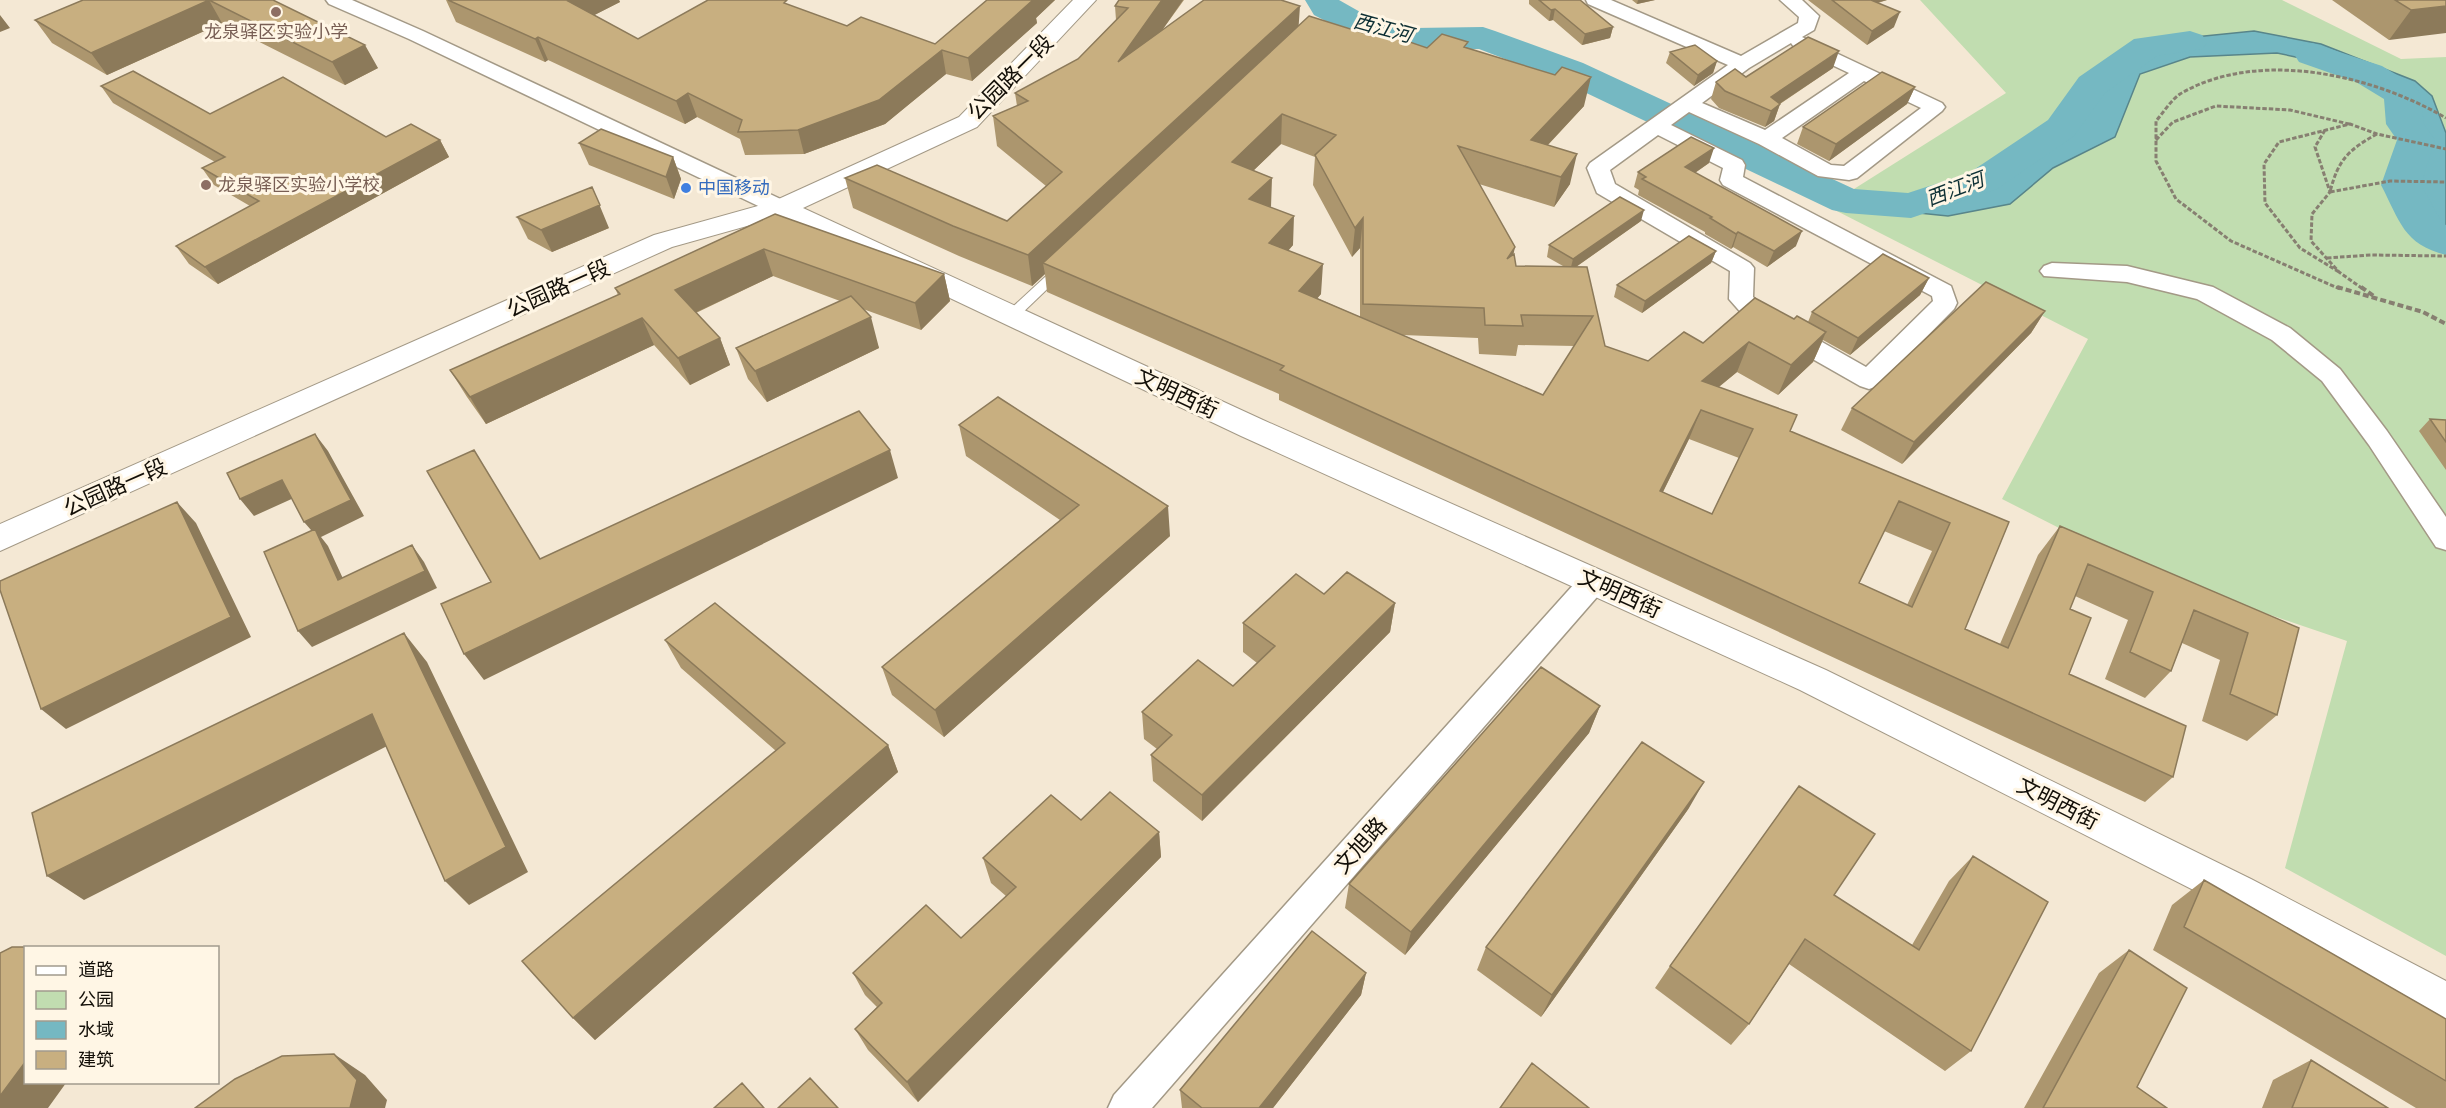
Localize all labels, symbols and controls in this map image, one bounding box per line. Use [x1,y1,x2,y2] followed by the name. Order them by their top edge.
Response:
[269,5,283,19] marker: 龙泉驿区实验小学
[1351,9,1419,48] water label: 西江河
[204,21,348,43] place label: 龙泉驿区实验小学
[962,29,1059,126] street label: 公园路一段
[1923,166,1991,211] water label: 西江河
[218,174,380,196] place label: 龙泉驿区实验小学校
[698,177,770,199] place label: 中国移动
[199,178,213,192] marker: 龙泉驿区实验小学校
[679,181,693,195] marker: 中国移动
[502,254,614,323] street label: 公园路一段
[1131,363,1222,424] street label: 文明西街
[59,453,171,522] street label: 公园路一段
[1574,563,1665,624] street label: 文明西街
[2012,771,2103,835] street label: 文明西街
[1328,812,1392,879] street label: 文旭路
[24,946,219,1084] legend
[78,959,114,981] text: 道路
[78,989,114,1011] text: 公园
[78,1019,114,1041] text: 水域
[78,1049,114,1071] text: 建筑

